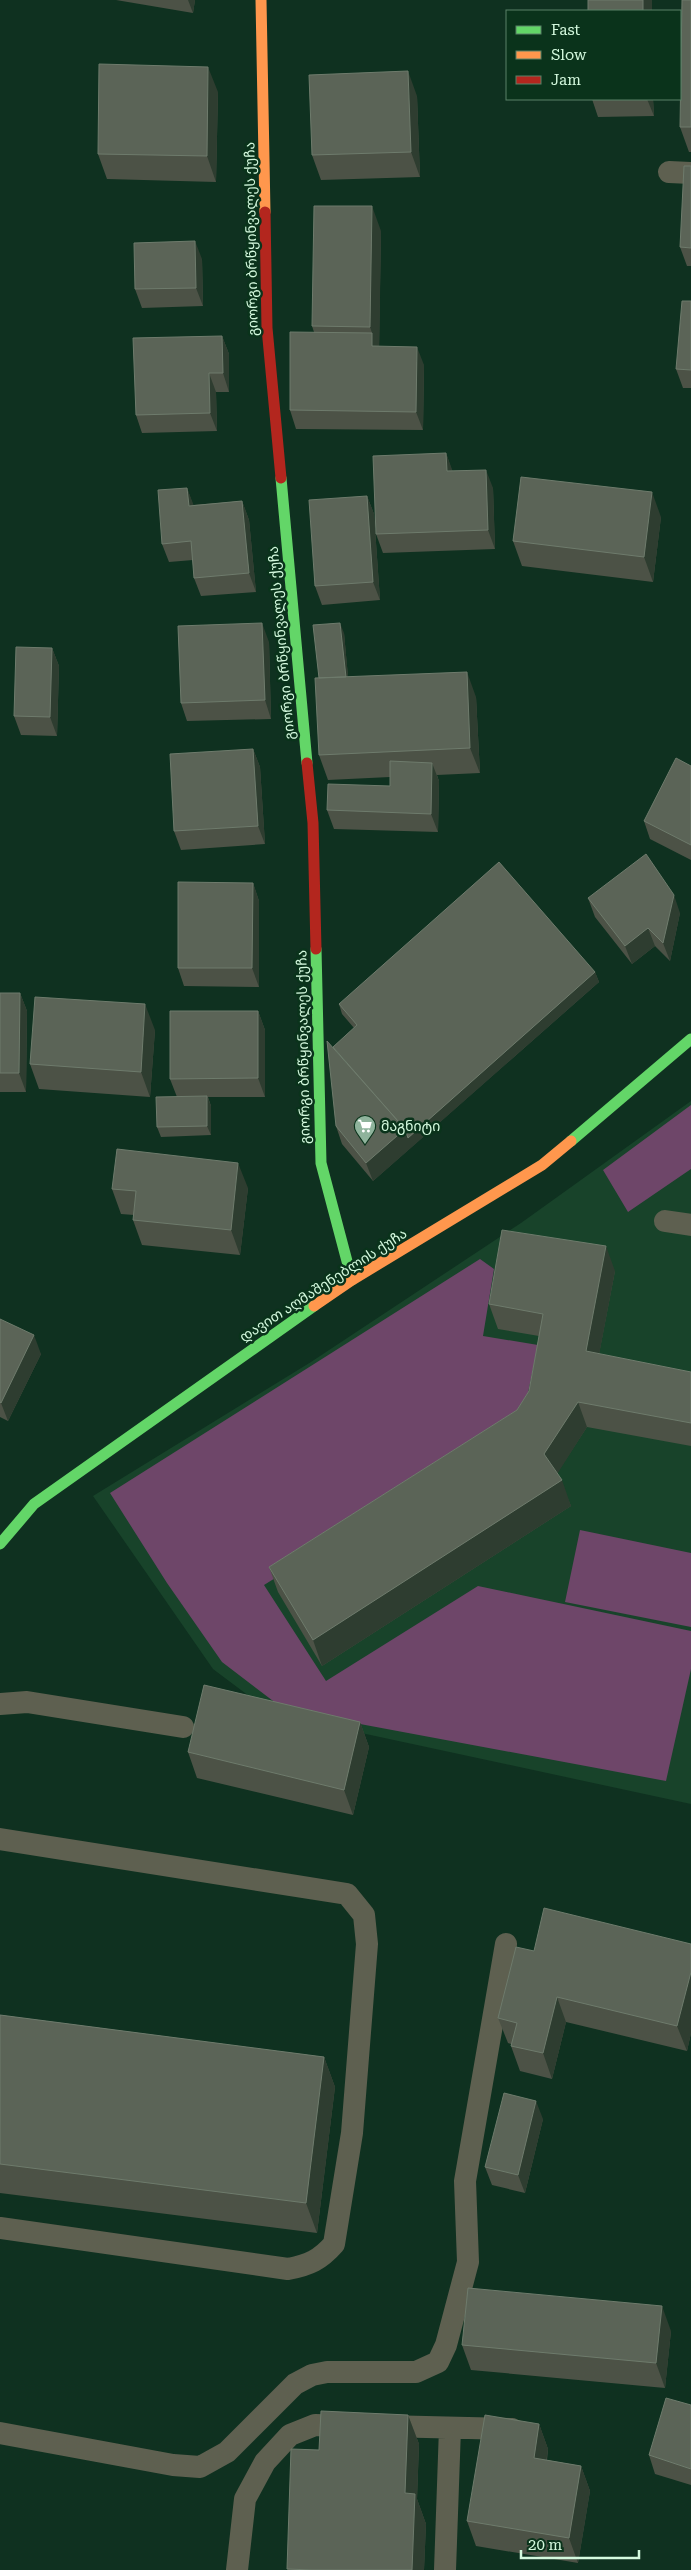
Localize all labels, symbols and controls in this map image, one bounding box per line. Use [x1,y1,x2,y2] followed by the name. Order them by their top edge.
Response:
[506,10,681,100] legend
[551,21,581,39] text: Fast
[551,46,587,64] text: Slow
[551,71,581,89] text: Jam
[241,142,262,336] street label: გიორგი ბრწყინვალეს ქუჩა
[265,545,298,741] street label: გიორგი ბრწყინვალეს ქუჩა
[293,950,314,1144] street label: გიორგი ბრწყინვალეს ქუჩა
[353,1114,377,1145] supermarket icon: მაგნიტი
[381,1118,440,1135] place label: მაგნიტი
[236,1225,410,1346] street label: დავით აღმაშენებლის ქუჩა
[521,2528,638,2560] scale bar
[528,2536,563,2554] text: 20 m

